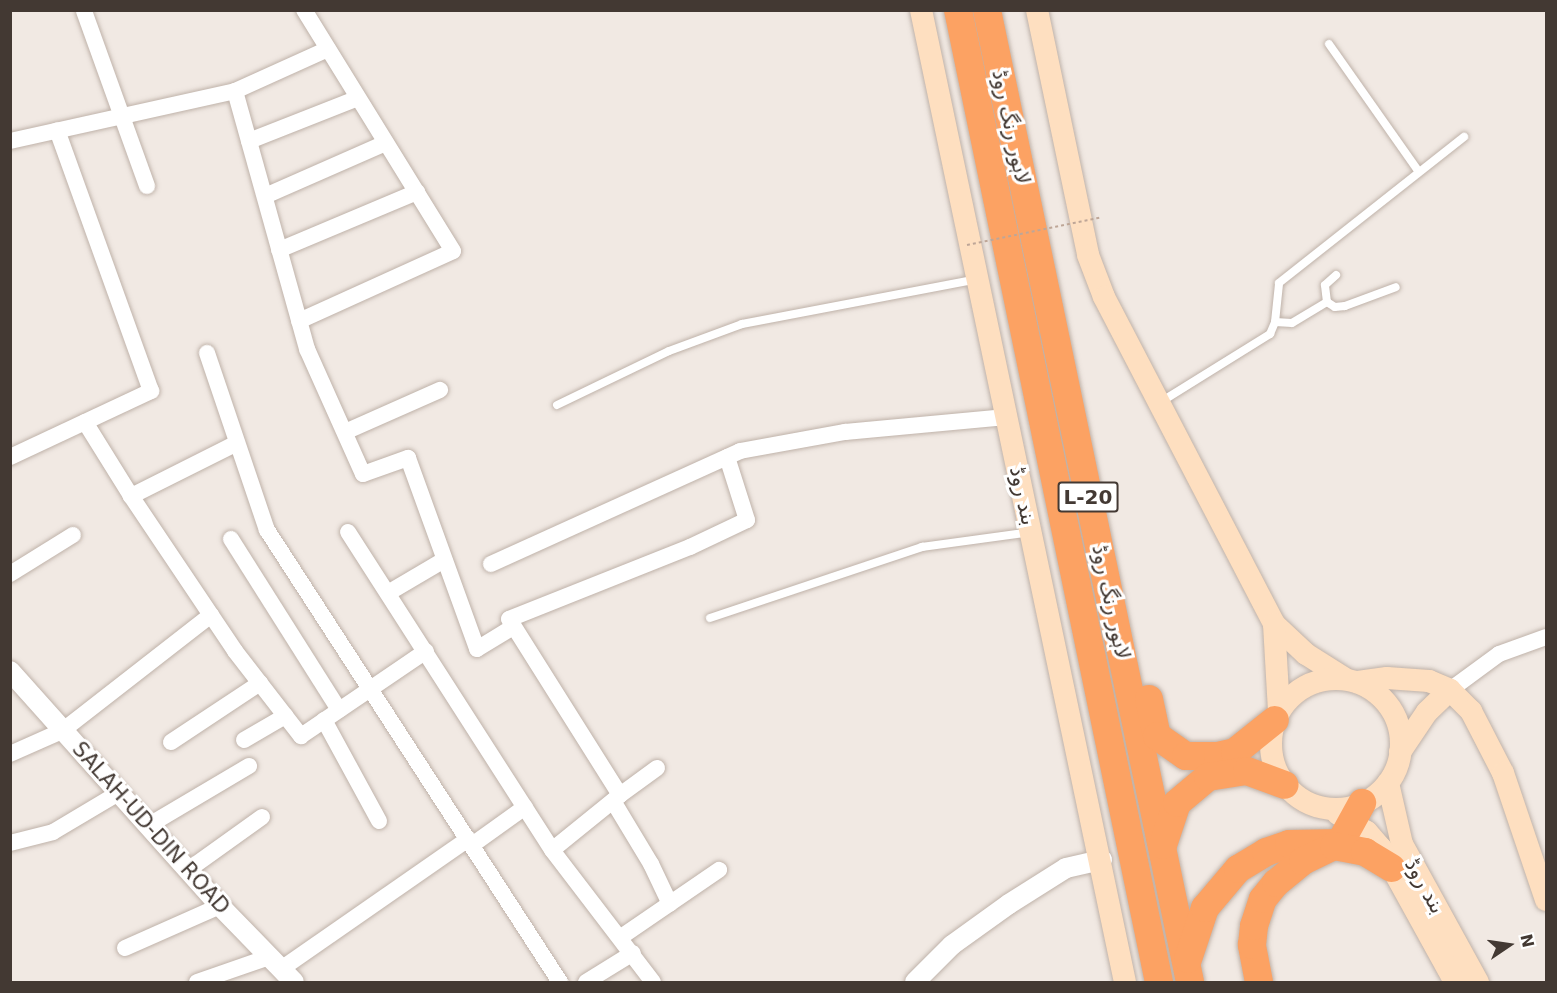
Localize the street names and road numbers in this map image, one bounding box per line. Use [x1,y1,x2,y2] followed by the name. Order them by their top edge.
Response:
[987,67,1035,187] street label: لاہور رنگ روڈ
[1004,464,1042,528] street label: بند روڈ
[1056,480,1120,514] road number: L-20
[1087,542,1135,662] street label: لاہور رنگ روڈ
[67,737,235,919] street label: SALAH-UD-DIN ROAD
[1400,854,1450,918] street label: بند روڈ

